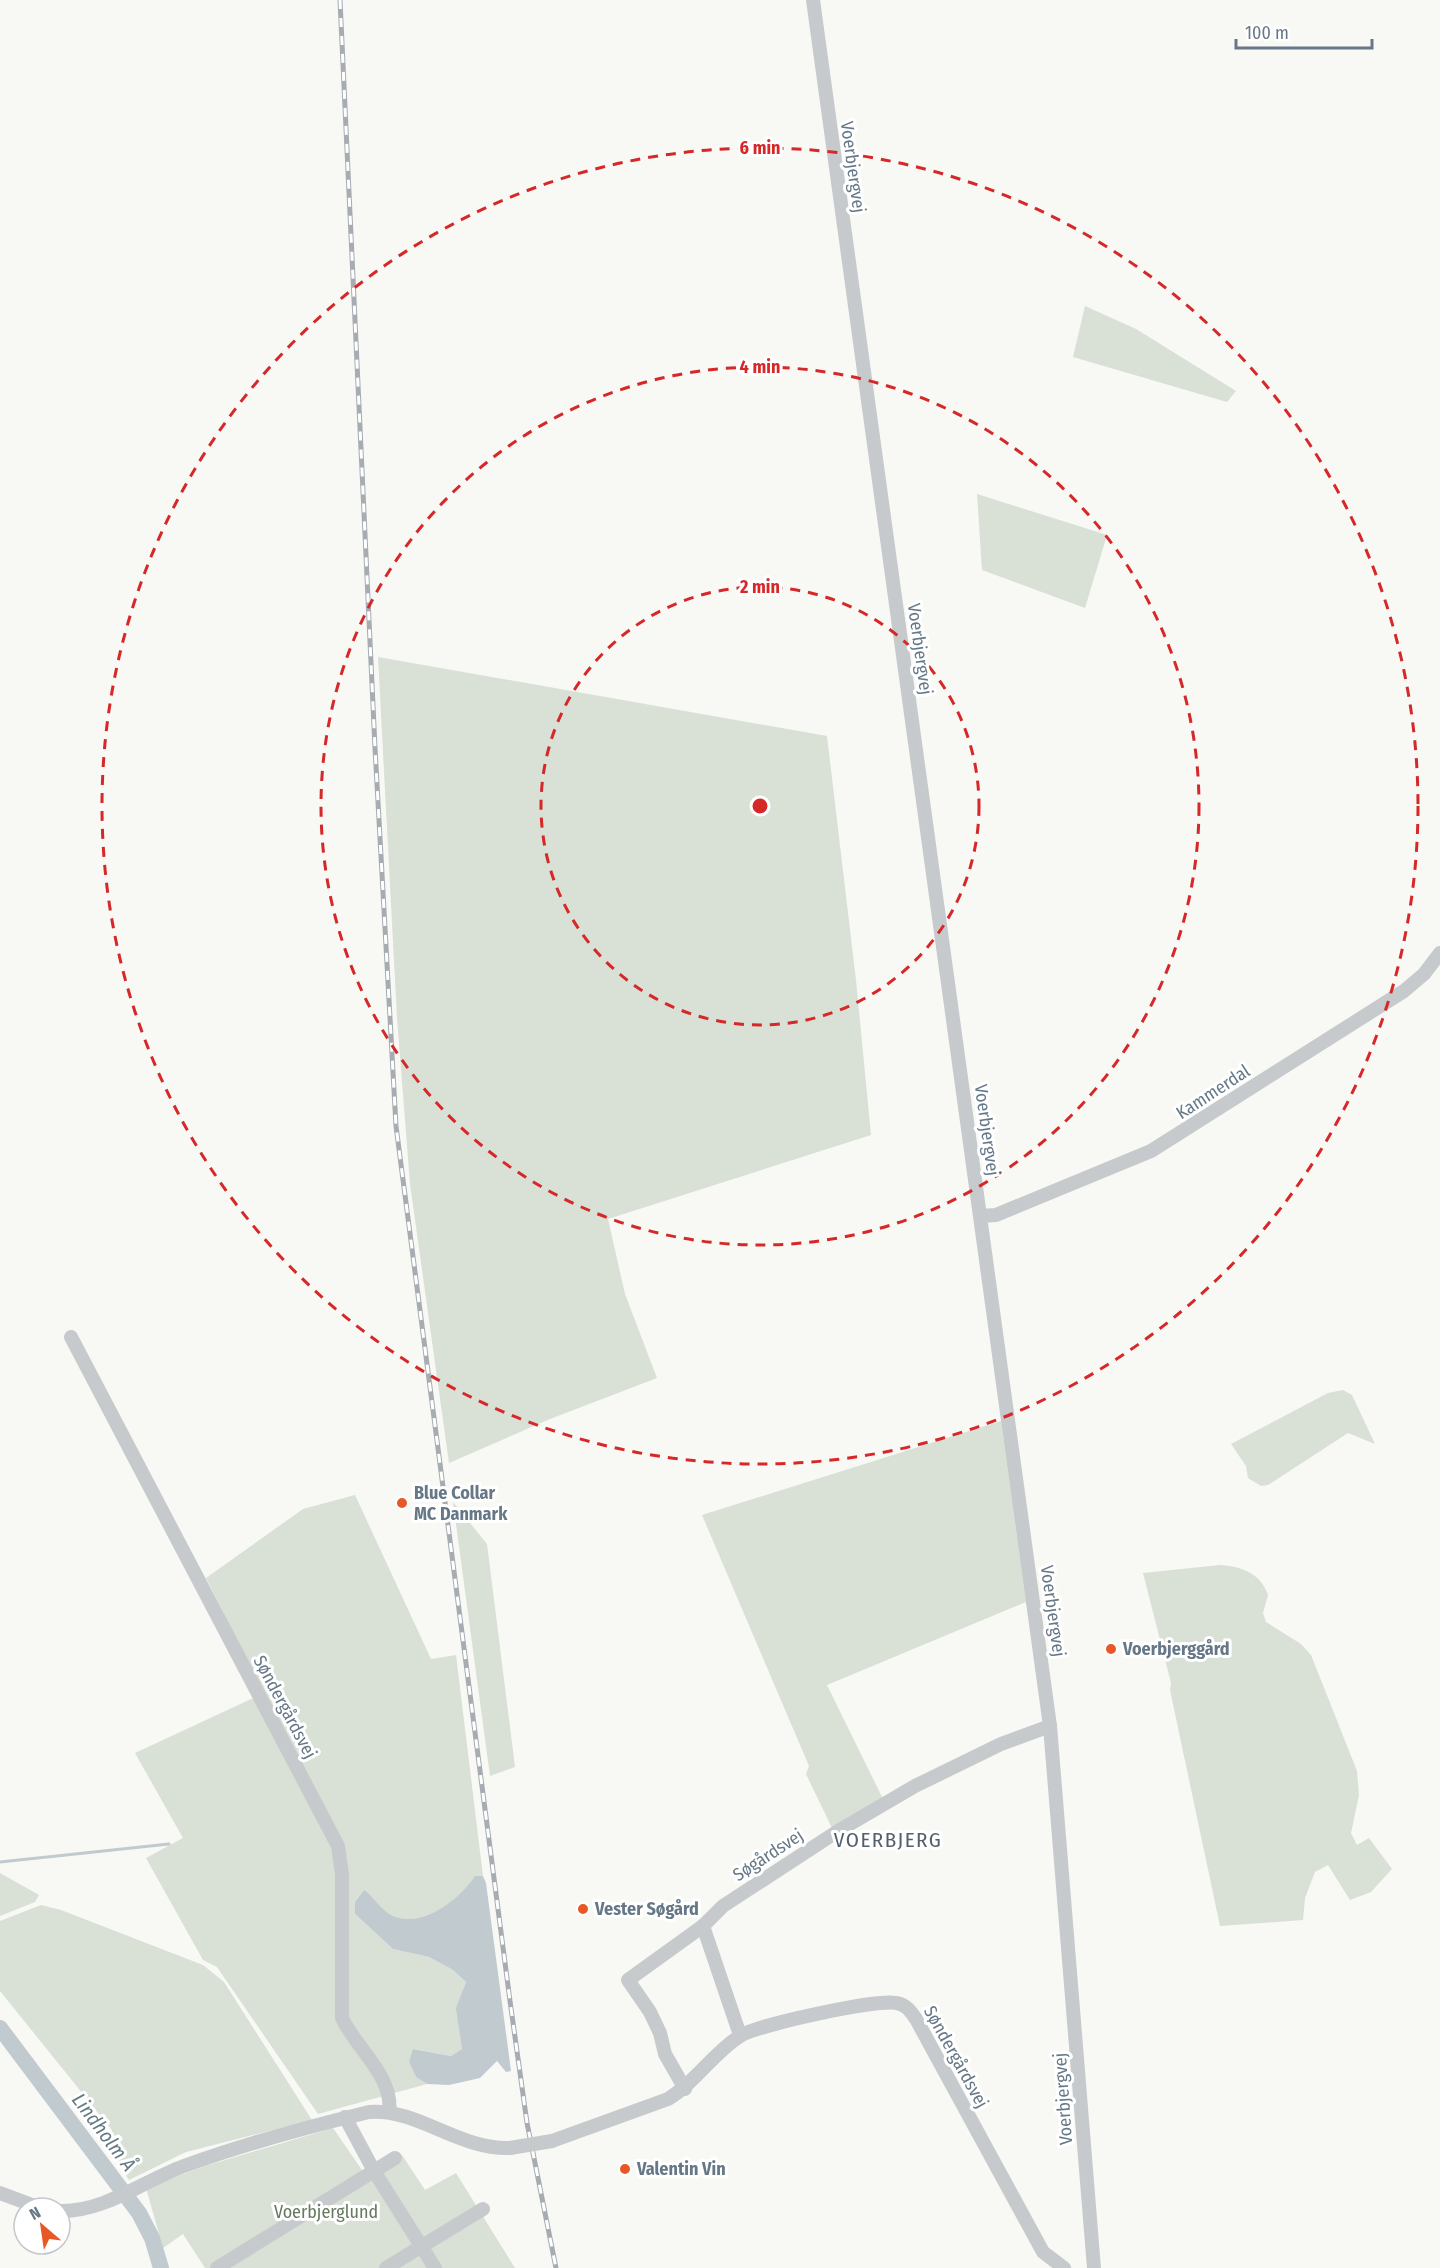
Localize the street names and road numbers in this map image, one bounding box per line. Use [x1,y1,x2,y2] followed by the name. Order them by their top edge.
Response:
[836,120,870,214] street label: Voerbjergvej
[903,602,937,696] street label: Voerbjergvej
[1172,1060,1254,1124] street label: Kammerdal
[970,1083,1004,1177] street label: Voerbjergvej
[1036,1564,1070,1658] street label: Voerbjergvej
[249,1652,321,1762] street label: Søndergårdsvej
[729,1824,807,1886] street label: Søgårdsvej
[919,2002,993,2112] street label: Søndergårdsvej
[1049,2052,1077,2146] street label: Voerbjergvej

